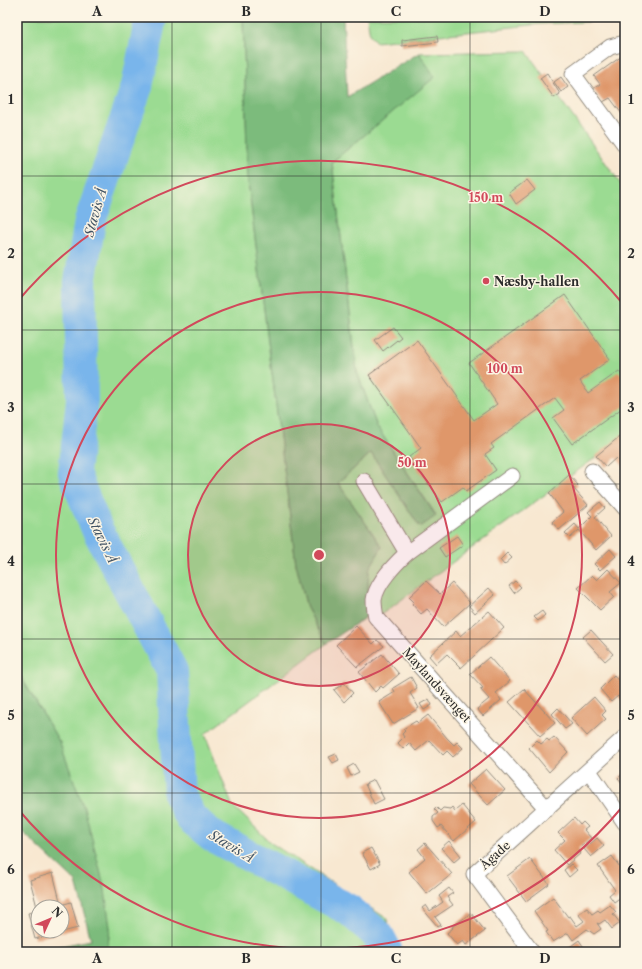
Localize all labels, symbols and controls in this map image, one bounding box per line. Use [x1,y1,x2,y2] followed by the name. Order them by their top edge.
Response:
[91,3,103,19] text: A
[241,3,251,19] text: B
[391,3,401,19] text: C
[539,3,551,19] text: D
[8,91,14,107] text: 1
[628,91,634,107] text: 1
[80,185,110,239] water label: Stavis Å
[469,190,503,205] text: 150 m
[7,245,15,261] text: 2
[627,245,635,261] text: 2
[494,274,580,289] place label: Næsby-hallen
[481,276,491,286] marker: Næsby-hallen
[487,361,523,376] text: 100 m
[7,399,15,415] text: 3
[627,399,635,415] text: 3
[397,455,427,470] text: 50 m
[84,513,121,566] water label: Stavis Å
[312,548,326,562] centre of rings
[7,553,15,569] text: 4
[627,553,635,569] text: 4
[399,645,475,726] street label: Maylandsvænget
[7,707,15,723] text: 5
[627,707,635,723] text: 5
[206,826,258,866] water label: Stavis Å
[475,837,513,873] street label: Ågade
[7,861,15,877] text: 6
[627,861,635,877] text: 6
[30,899,70,939] north arrow
[49,904,66,921] text: N
[91,950,103,966] text: A
[241,950,251,966] text: B
[391,950,401,966] text: C
[539,950,551,966] text: D

